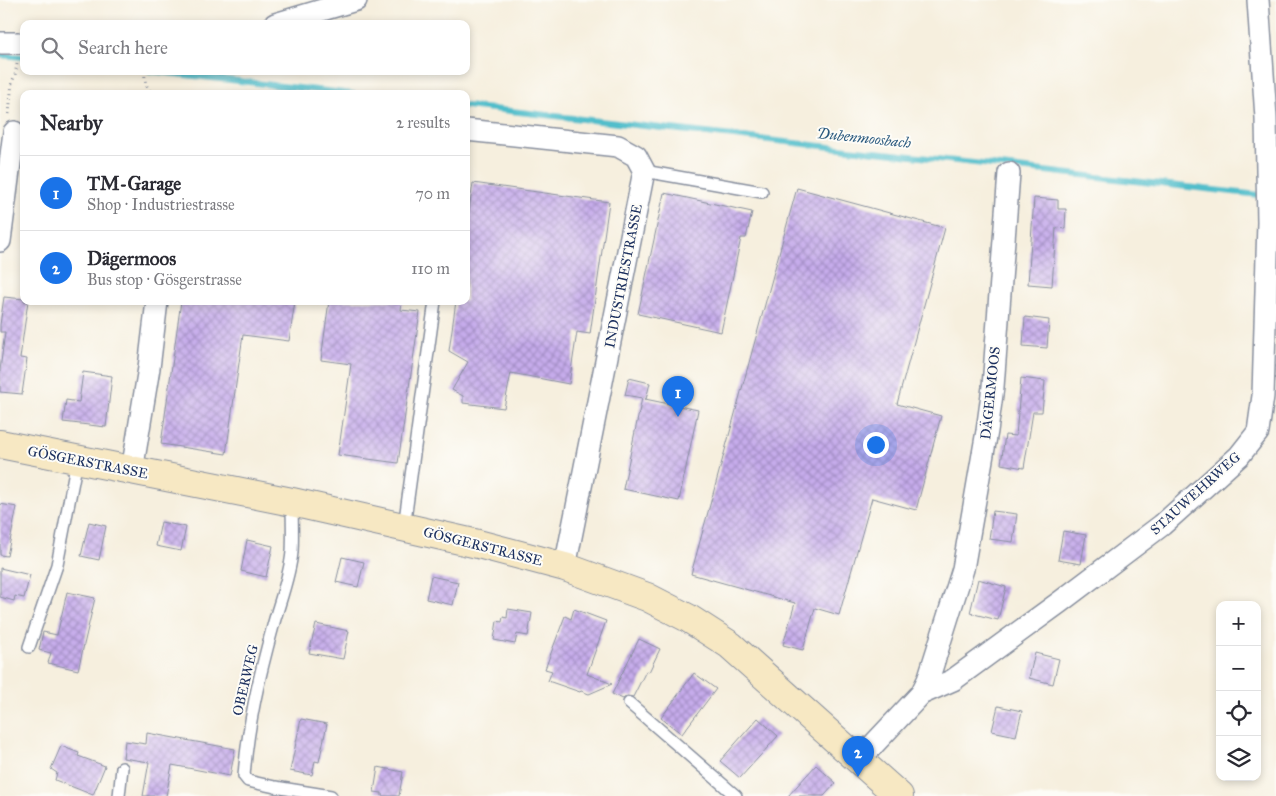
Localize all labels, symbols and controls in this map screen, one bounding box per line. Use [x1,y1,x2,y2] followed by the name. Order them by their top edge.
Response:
[20,20,470,75] search box
[38,34,66,62] icon: search
[78,36,168,59] text: Search here
[40,110,103,136] text: Nearby
[396,113,450,132] text: 2 results
[816,124,913,152] water label: Dubenmoosbach
[87,172,181,195] text: TM-Garage
[53,184,59,203] text: 1
[415,184,450,203] text: 70 m
[87,195,235,214] text: Shop · Industriestrasse
[601,203,646,350] street label: INDUSTRIESTRASSE
[87,247,176,270] text: Dägermoos
[52,259,60,278] text: 2
[411,259,450,278] text: 110 m
[87,270,242,289] text: Bus stop · Gösgerstrasse
[976,345,1004,441] street label: DÄGERMOOS
[662,376,694,417] pin: 1
[863,432,889,458] your location
[26,441,150,482] street label: GÖSGERSTRASSE
[1147,448,1244,538] street label: STAUWEHRWEG
[422,522,545,570] street label: GÖSGERSTRASSE
[1216,601,1261,781] map controls
[1216,601,1261,646] button: +
[229,643,262,717] street label: OBERWEG
[1216,646,1261,691] button: −
[1216,691,1261,736] button: locate
[842,736,874,777] pin: 2
[1216,736,1261,781] button: layers

